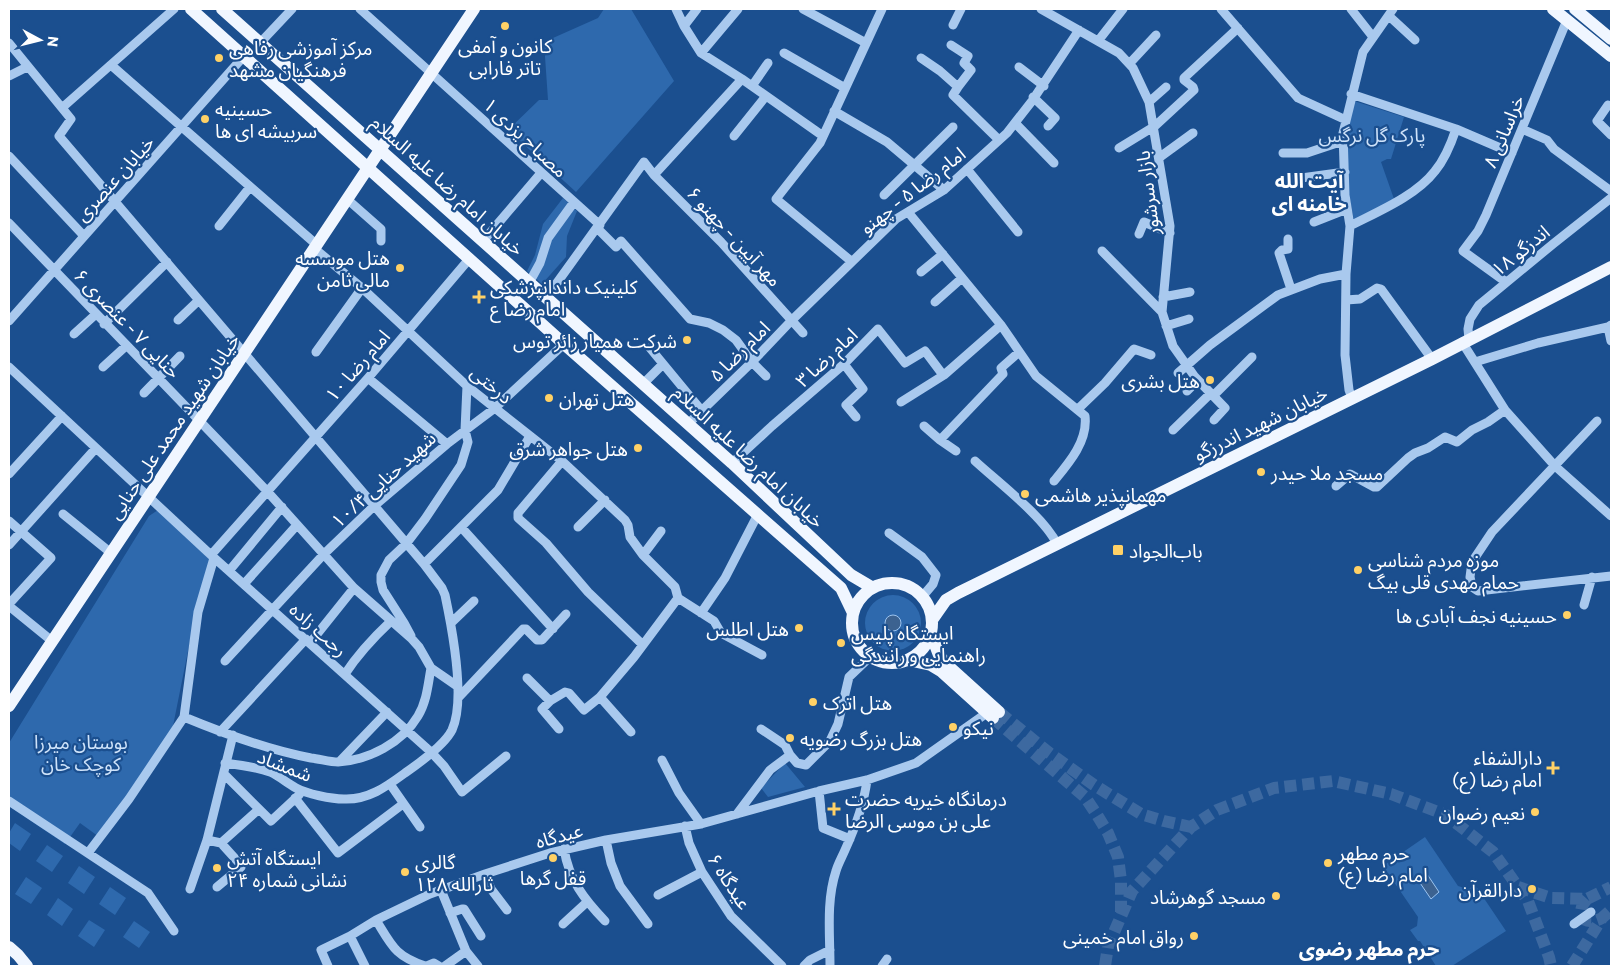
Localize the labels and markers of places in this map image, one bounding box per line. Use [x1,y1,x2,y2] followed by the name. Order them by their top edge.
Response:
[499,20,511,32] marker: کانون و آمفی تاتر فارابی
[458,34,553,80] place label: کانون و آمفی تاتر فارابی
[229,36,372,82] place label: مرکز آموزشی رفاهی فرهنگیان مشهد
[213,52,225,64] marker: مرکز آموزشی رفاهی فرهنگیان مشهد
[215,97,317,143] place label: حسینیه سربیشه ای ها
[199,113,211,125] marker: حسینیه سربیشه ای ها
[295,246,390,292] place label: هتل موسسه مالی ثامن
[394,262,406,274] marker: هتل موسسه مالی ثامن
[490,275,639,324] place label: کلینیک داندانپزشکى امام رضا ع
[472,290,486,304] marker: کلینیک داندانپزشکى امام رضا ع
[513,329,677,353] place label: شرکت همیار زائر توس
[681,334,693,346] marker: شرکت همیار زائر توس
[1121,369,1200,393] place label: هتل بشری
[1204,374,1216,386] marker: هتل بشری
[559,387,634,411] place label: هتل تهران
[543,392,555,404] marker: هتل تهران
[509,437,628,461] place label: هتل جواهر شرق
[632,442,644,454] marker: هتل جواهر شرق
[1270,461,1383,485] place label: مسجد ملا حیدر
[1255,466,1267,478] marker: مسجد ملا حیدر
[1035,483,1167,508] place label: مهمانپذیر هاشمی
[1019,488,1031,500] marker: مهمانپذیر هاشمی
[1129,539,1203,563] place label: باب‌الجواد
[1111,543,1125,557] marker: باب‌الجواد
[1368,548,1519,597] place label: موزه مردم شناسی حمام مهدی قلی بیگ
[1352,564,1364,576] marker: موزه مردم شناسی حمام مهدی قلی بیگ
[1396,604,1557,627] place label: حسینیه نجف آبادی ها
[1561,609,1573,621] marker: حسینیه نجف آبادی ها
[706,617,789,641] place label: هتل اطلس
[851,621,986,667] place label: ایستگاه پلیس راهنمایی و رانندگی
[793,622,805,634] marker: هتل اطلس
[835,637,847,649] marker: ایستگاه پلیس راهنمایی و رانندگی
[823,691,892,715] place label: هتل اترک
[807,696,819,708] marker: هتل اترک
[963,716,994,740] place label: نیکو
[947,721,959,733] marker: نیکو
[800,727,922,751] place label: هتل بزرگ رضویه
[784,732,796,744] marker: هتل بزرگ رضویه
[1452,746,1542,795] place label: دارالشفاء امام رضا (ع)
[1546,761,1560,775] marker: دارالشفاء امام رضا (ع)
[845,787,1007,833] place label: درمانگاه خیریه حضرت علی بن موسی الرضا
[1439,801,1525,828] place label: نعیم رضوان
[827,802,841,816] marker: درمانگاه خیریه حضرت علی بن موسی الرضا
[1529,806,1541,818] marker: نعیم رضوان
[1337,841,1428,890] place label: حرم مطهر امام رضا (ع)
[227,846,347,892] place label: ایستگاه آتش نشانی شماره ۲۴
[415,850,493,896] place label: گالری ثارالله ۱۲۸
[547,852,559,864] marker: قفل گرها
[1322,857,1334,869] marker: حرم مطهر امام رضا (ع)
[211,862,223,874] marker: ایستگاه آتش نشانی شماره ۲۴
[399,866,411,878] marker: گالری ثارالله ۱۲۸
[520,866,586,890] place label: قفل گرها
[1459,878,1522,902] place label: دارالقرآن
[1526,883,1538,895] marker: دارالقرآن
[1150,885,1266,909] place label: مسجد گوهرشاد
[1270,890,1282,902] marker: مسجد گوهرشاد
[1063,925,1184,952] place label: رواق امام خمینی
[1188,930,1200,942] marker: رواق امام خمینی

